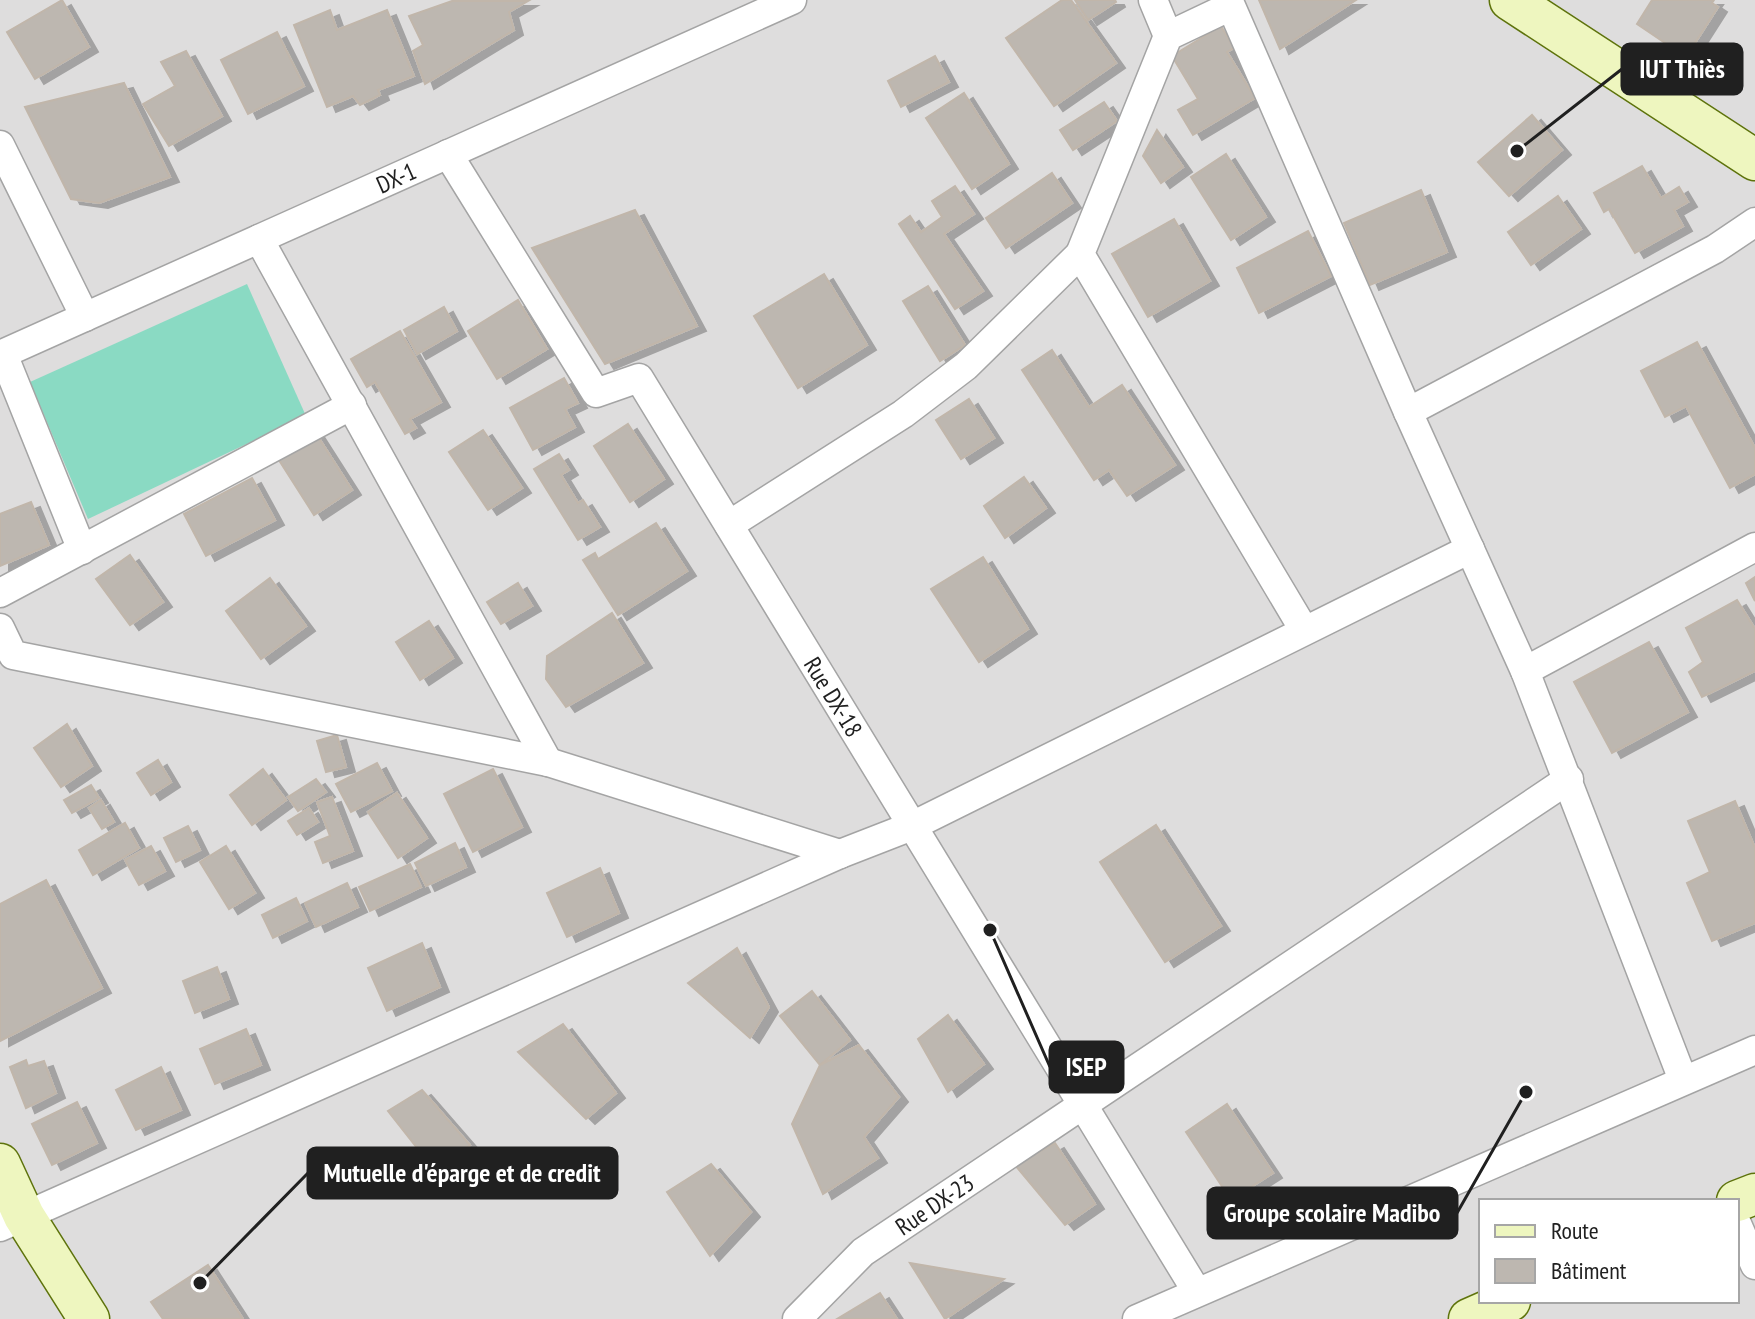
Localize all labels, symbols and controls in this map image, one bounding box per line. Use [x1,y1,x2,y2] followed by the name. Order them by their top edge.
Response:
[1622,44,1742,94] callout: IUT Thiès
[1639,52,1725,85] text: IUT Thiès
[371,155,421,200] street label: DX-1
[797,651,870,742] street label: Rue DX-18
[1050,1042,1123,1092] callout: ISEP
[1065,1050,1107,1083] text: ISEP
[308,1148,617,1198] callout: Mutuelle d'éparge et de credit
[323,1156,601,1189] text: Mutuelle d'éparge et de credit
[889,1167,980,1242] street label: Rue DX-23
[1208,1188,1457,1238] callout: Groupe scolaire Madibo
[1224,1196,1440,1229] text: Groupe scolaire Madibo
[1479,1199,1739,1303] legend
[1551,1215,1599,1246] text: Route
[1551,1255,1627,1286] text: Bâtiment

